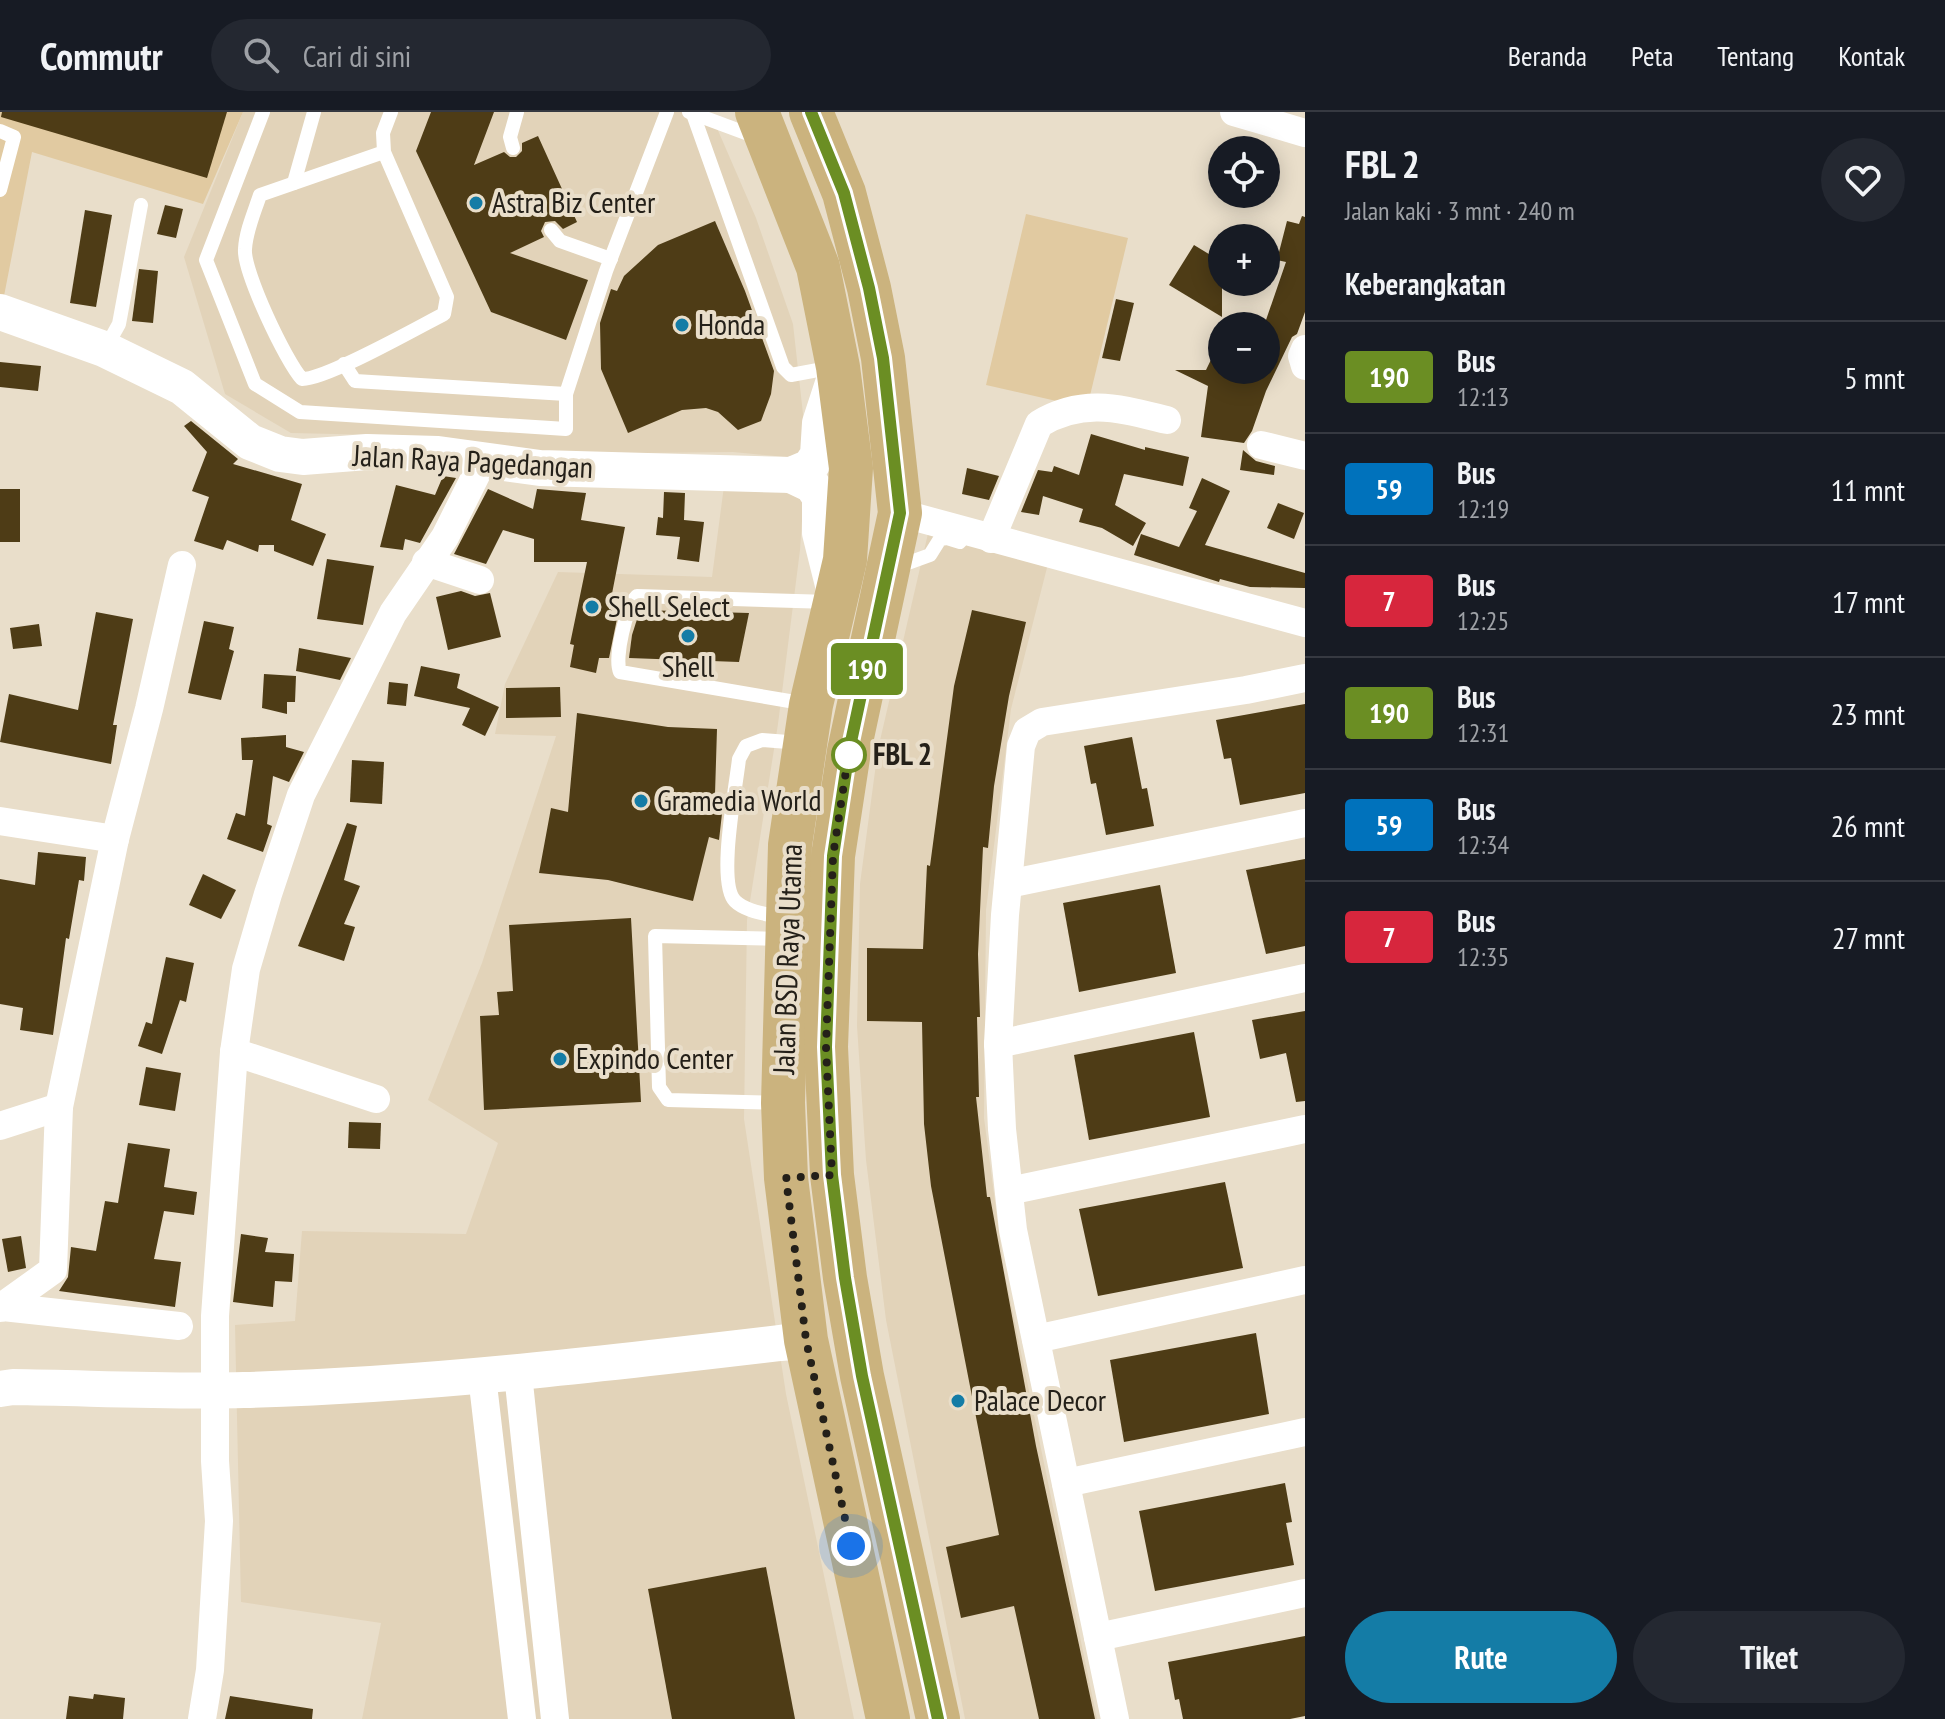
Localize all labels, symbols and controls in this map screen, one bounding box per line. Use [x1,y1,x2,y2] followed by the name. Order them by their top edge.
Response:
[211,19,771,91] search box
[40,31,163,80] text: Commutr
[239,33,283,77] icon: search
[303,36,411,75] text: Cari di sini
[1508,37,1587,74] text: Beranda
[1631,37,1673,74] text: Peta
[1717,37,1794,74] text: Tentang
[1838,37,1905,74] text: Kontak
[1208,136,1280,384] map controls
[1208,136,1280,208] button: locate
[1821,138,1905,222] button: heart
[1345,139,1420,188] text: FBL 2
[492,182,656,221] place label: Astra Biz Center
[467,194,485,212] marker: Astra Biz Center
[1345,194,1575,227] text: Jalan kaki · 3 mnt · 240 m
[1208,224,1280,296] button: +
[1345,264,1506,303] text: Keberangkatan
[698,304,765,343] place label: Honda
[1208,312,1280,384] button: −
[673,316,691,334] marker: Honda
[1457,341,1496,380] text: Bus
[1369,358,1409,395] text: 190
[1844,358,1905,397] text: 5 mnt
[1457,380,1509,413] text: 12:13
[351,435,594,486] street label: Jalan Raya Pagedangan
[1457,453,1496,492] text: Bus
[1376,470,1402,507] text: 59
[1831,470,1905,509] text: 11 mnt
[1457,492,1509,525] text: 12:19
[1457,565,1496,604] text: Bus
[1382,582,1396,619] text: 7
[1832,582,1905,621] text: 17 mnt
[608,586,731,625] place label: Shell Select
[583,598,601,616] marker: Shell Select
[1457,604,1509,637] text: 12:25
[679,627,697,645] marker: Shell
[821,643,913,695] line badge: 190
[662,646,714,685] place label: Shell
[847,650,887,687] text: 190
[1457,677,1496,716] text: Bus
[1369,694,1409,731] text: 190
[1831,694,1905,733] text: 23 mnt
[1457,716,1509,749] text: 12:31
[873,734,932,773] place label: FBL 2
[832,738,866,772] marker: FBL 2
[657,780,822,819] place label: Gramedia World
[1457,789,1496,828] text: Bus
[632,792,650,810] marker: Gramedia World
[1376,806,1402,843] text: 59
[1831,806,1905,845] text: 26 mnt
[1457,828,1509,861] text: 12:34
[763,843,810,1076] street label: Jalan BSD Raya Utama
[1457,901,1496,940] text: Bus
[1382,918,1396,955] text: 7
[1832,918,1905,957] text: 27 mnt
[1457,940,1509,973] text: 12:35
[576,1038,734,1077] place label: Expindo Center
[551,1050,569,1068] marker: Expindo Center
[974,1380,1107,1419] place label: Palace Decor
[949,1392,967,1410] marker: Palace Decor
[831,1526,871,1566] your location
[1345,1611,1617,1703] button: Rute
[1633,1611,1905,1703] button: Tiket

